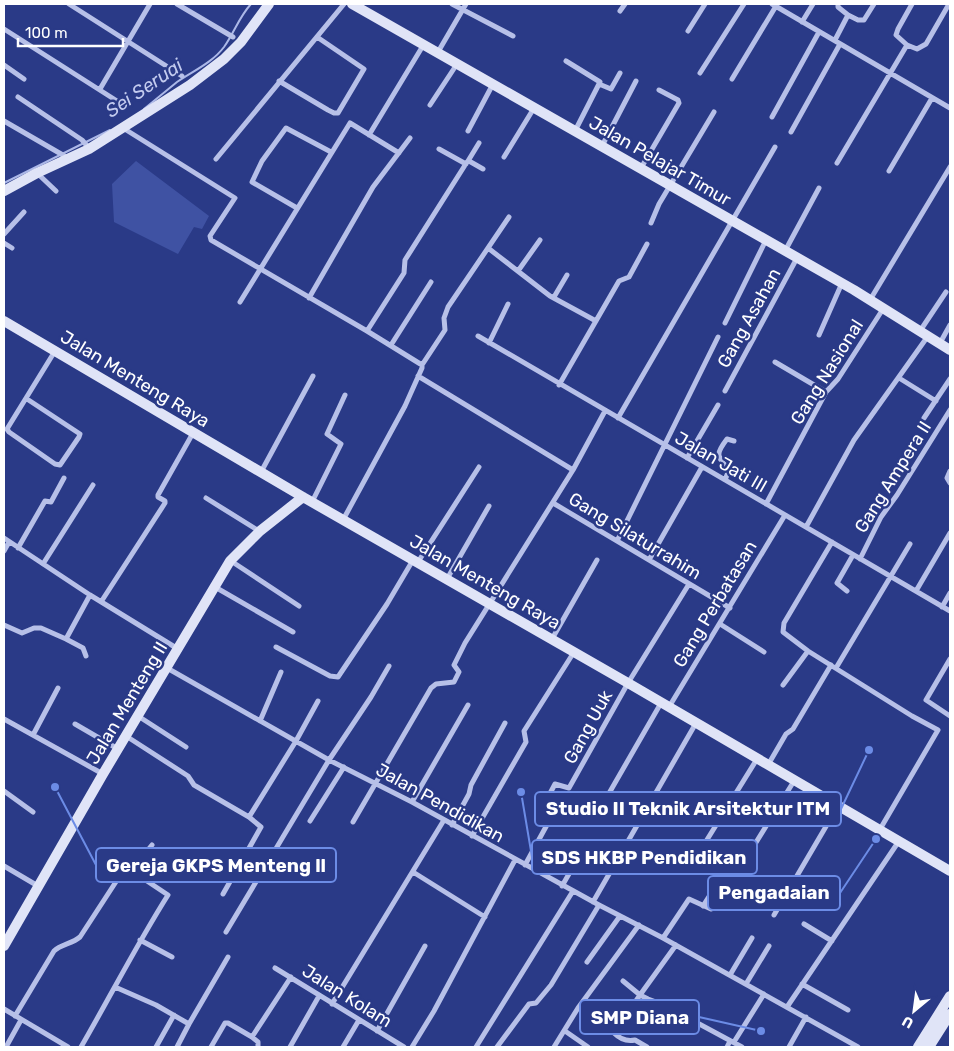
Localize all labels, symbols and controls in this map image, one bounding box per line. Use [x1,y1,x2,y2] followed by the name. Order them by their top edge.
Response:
[18,15,122,47] scale bar
[25,24,67,42] text: 100 m
[101,53,187,122] water label: Sei Seruai
[585,111,735,211] street label: Jalan Pelajar Timur
[713,264,785,372] street label: Gang Asahan
[786,315,868,429] street label: Gang Nasional
[56,326,214,432] street label: Jalan Menteng Raya
[850,417,936,537] street label: Gang Ampera II
[671,427,771,497] street label: Jalan Jati III
[565,488,705,584] street label: Gang Silaturrahim
[406,530,564,634] street label: Jalan Menteng Raya
[668,537,762,671] street label: Gang Perbatasan
[82,638,172,768] street label: Jalan Menteng II
[559,686,618,768] street label: Gang Uuk
[372,759,508,847] street label: Jalan Pendidikan
[535,792,841,826] callout: Studio II Teknik Arsitektur ITM
[546,797,830,820] text: Studio II Teknik Arsitektur ITM
[532,840,757,874] callout: SDS HKBP Pendidikan
[542,846,746,869] text: SDS HKBP Pendidikan
[96,848,336,882] callout: Gereja GKPS Menteng ll
[106,854,326,877] text: Gereja GKPS Menteng ll
[708,876,840,910] callout: Pengadaian
[718,881,830,904] text: Pengadaian
[298,960,396,1032] street label: Jalan Kolam
[889,986,939,1036] north arrow
[580,1000,699,1034] callout: SMP Diana
[591,1006,689,1029] text: SMP Diana
[899,1012,917,1032] text: U

